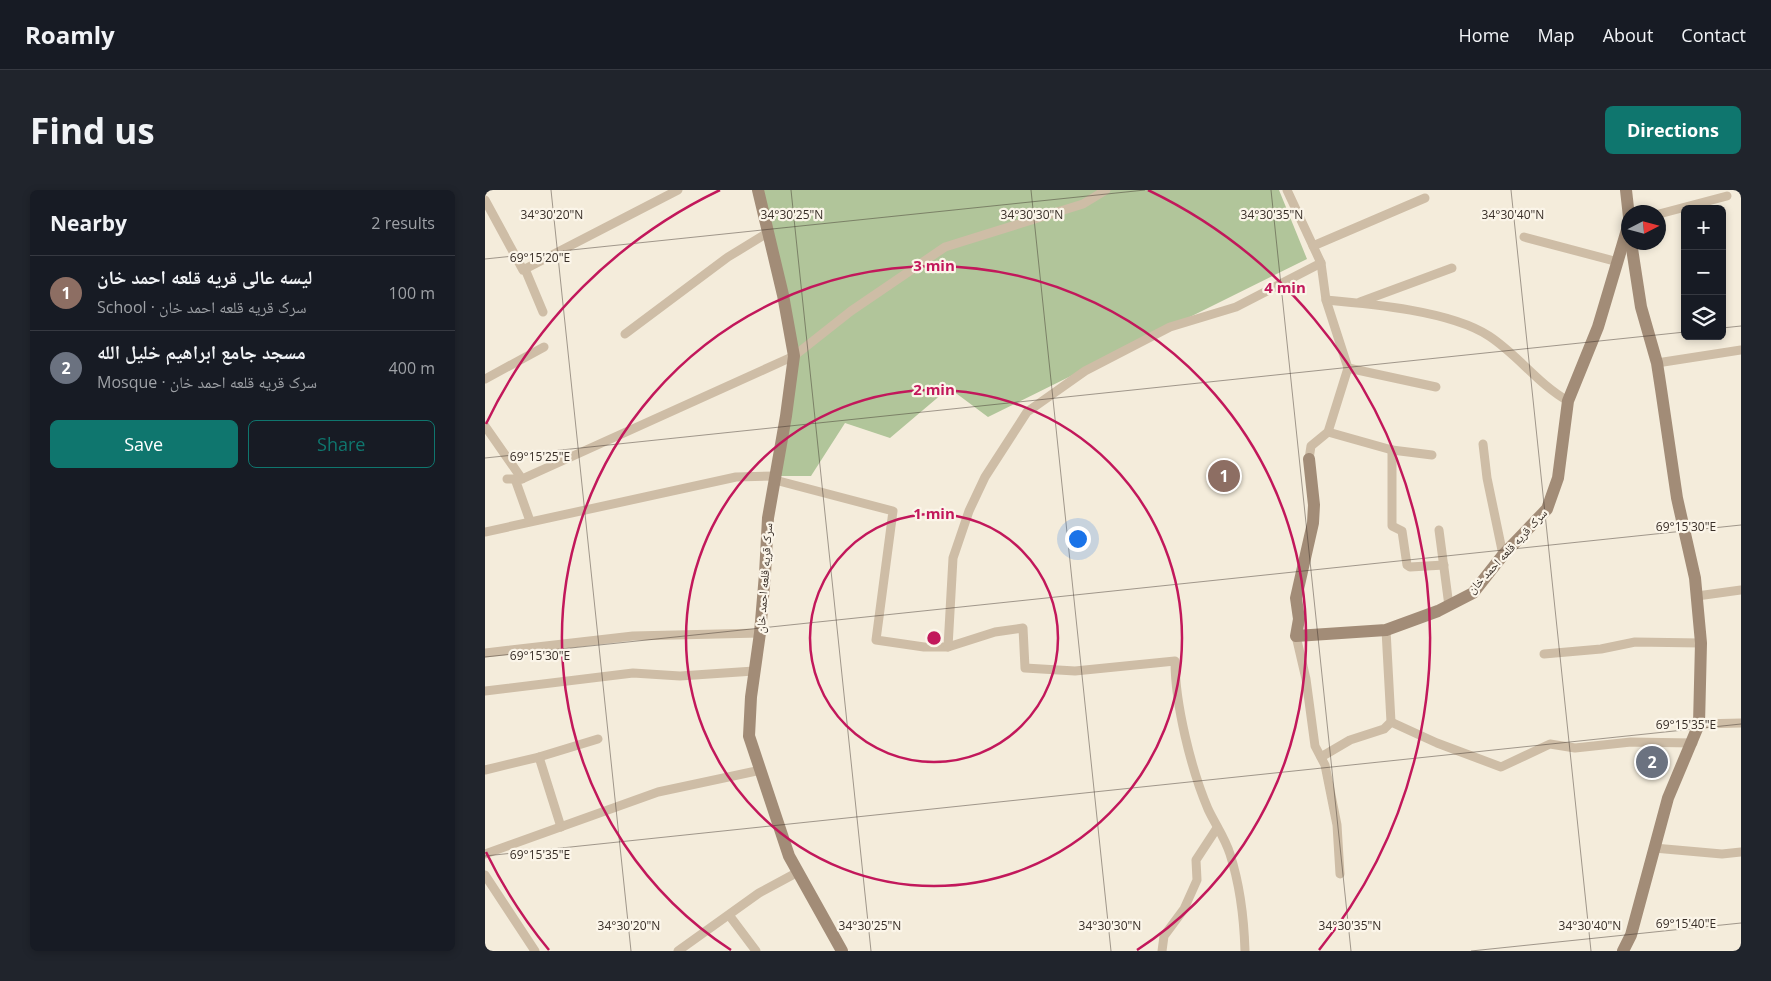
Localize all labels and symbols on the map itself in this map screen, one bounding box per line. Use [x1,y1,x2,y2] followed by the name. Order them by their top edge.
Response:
[1621,205,1666,250] north arrow
[521,206,583,223] text: 34°30'20"N
[761,206,823,223] text: 34°30'25"N
[1001,206,1063,223] text: 34°30'30"N
[1241,206,1303,223] text: 34°30'35"N
[1482,206,1544,223] text: 34°30'40"N
[510,249,570,266] text: 69°15'20"E
[913,255,955,275] text: 3 min
[1264,277,1306,297] text: 4 min
[913,379,955,399] text: 2 min
[510,448,570,465] text: 69°15'25"E
[1208,457,1240,495] pin: 1
[913,503,955,523] text: 1 min
[1463,505,1551,597] street label: سرک قریه قلعه احمد خان
[1656,518,1716,535] text: 69°15'30"E
[752,522,776,634] street label: سرک قریه قلعه احمد خان
[1065,526,1091,552] your location
[925,629,943,647] centre of rings
[510,647,570,664] text: 69°15'30"E
[1656,716,1716,733] text: 69°15'35"E
[1636,743,1668,781] pin: 2
[510,846,570,863] text: 69°15'35"E
[1656,915,1716,932] text: 69°15'40"E
[598,917,660,934] text: 34°30'20"N
[839,917,901,934] text: 34°30'25"N
[1079,917,1141,934] text: 34°30'30"N
[1319,917,1381,934] text: 34°30'35"N
[1559,917,1621,934] text: 34°30'40"N

